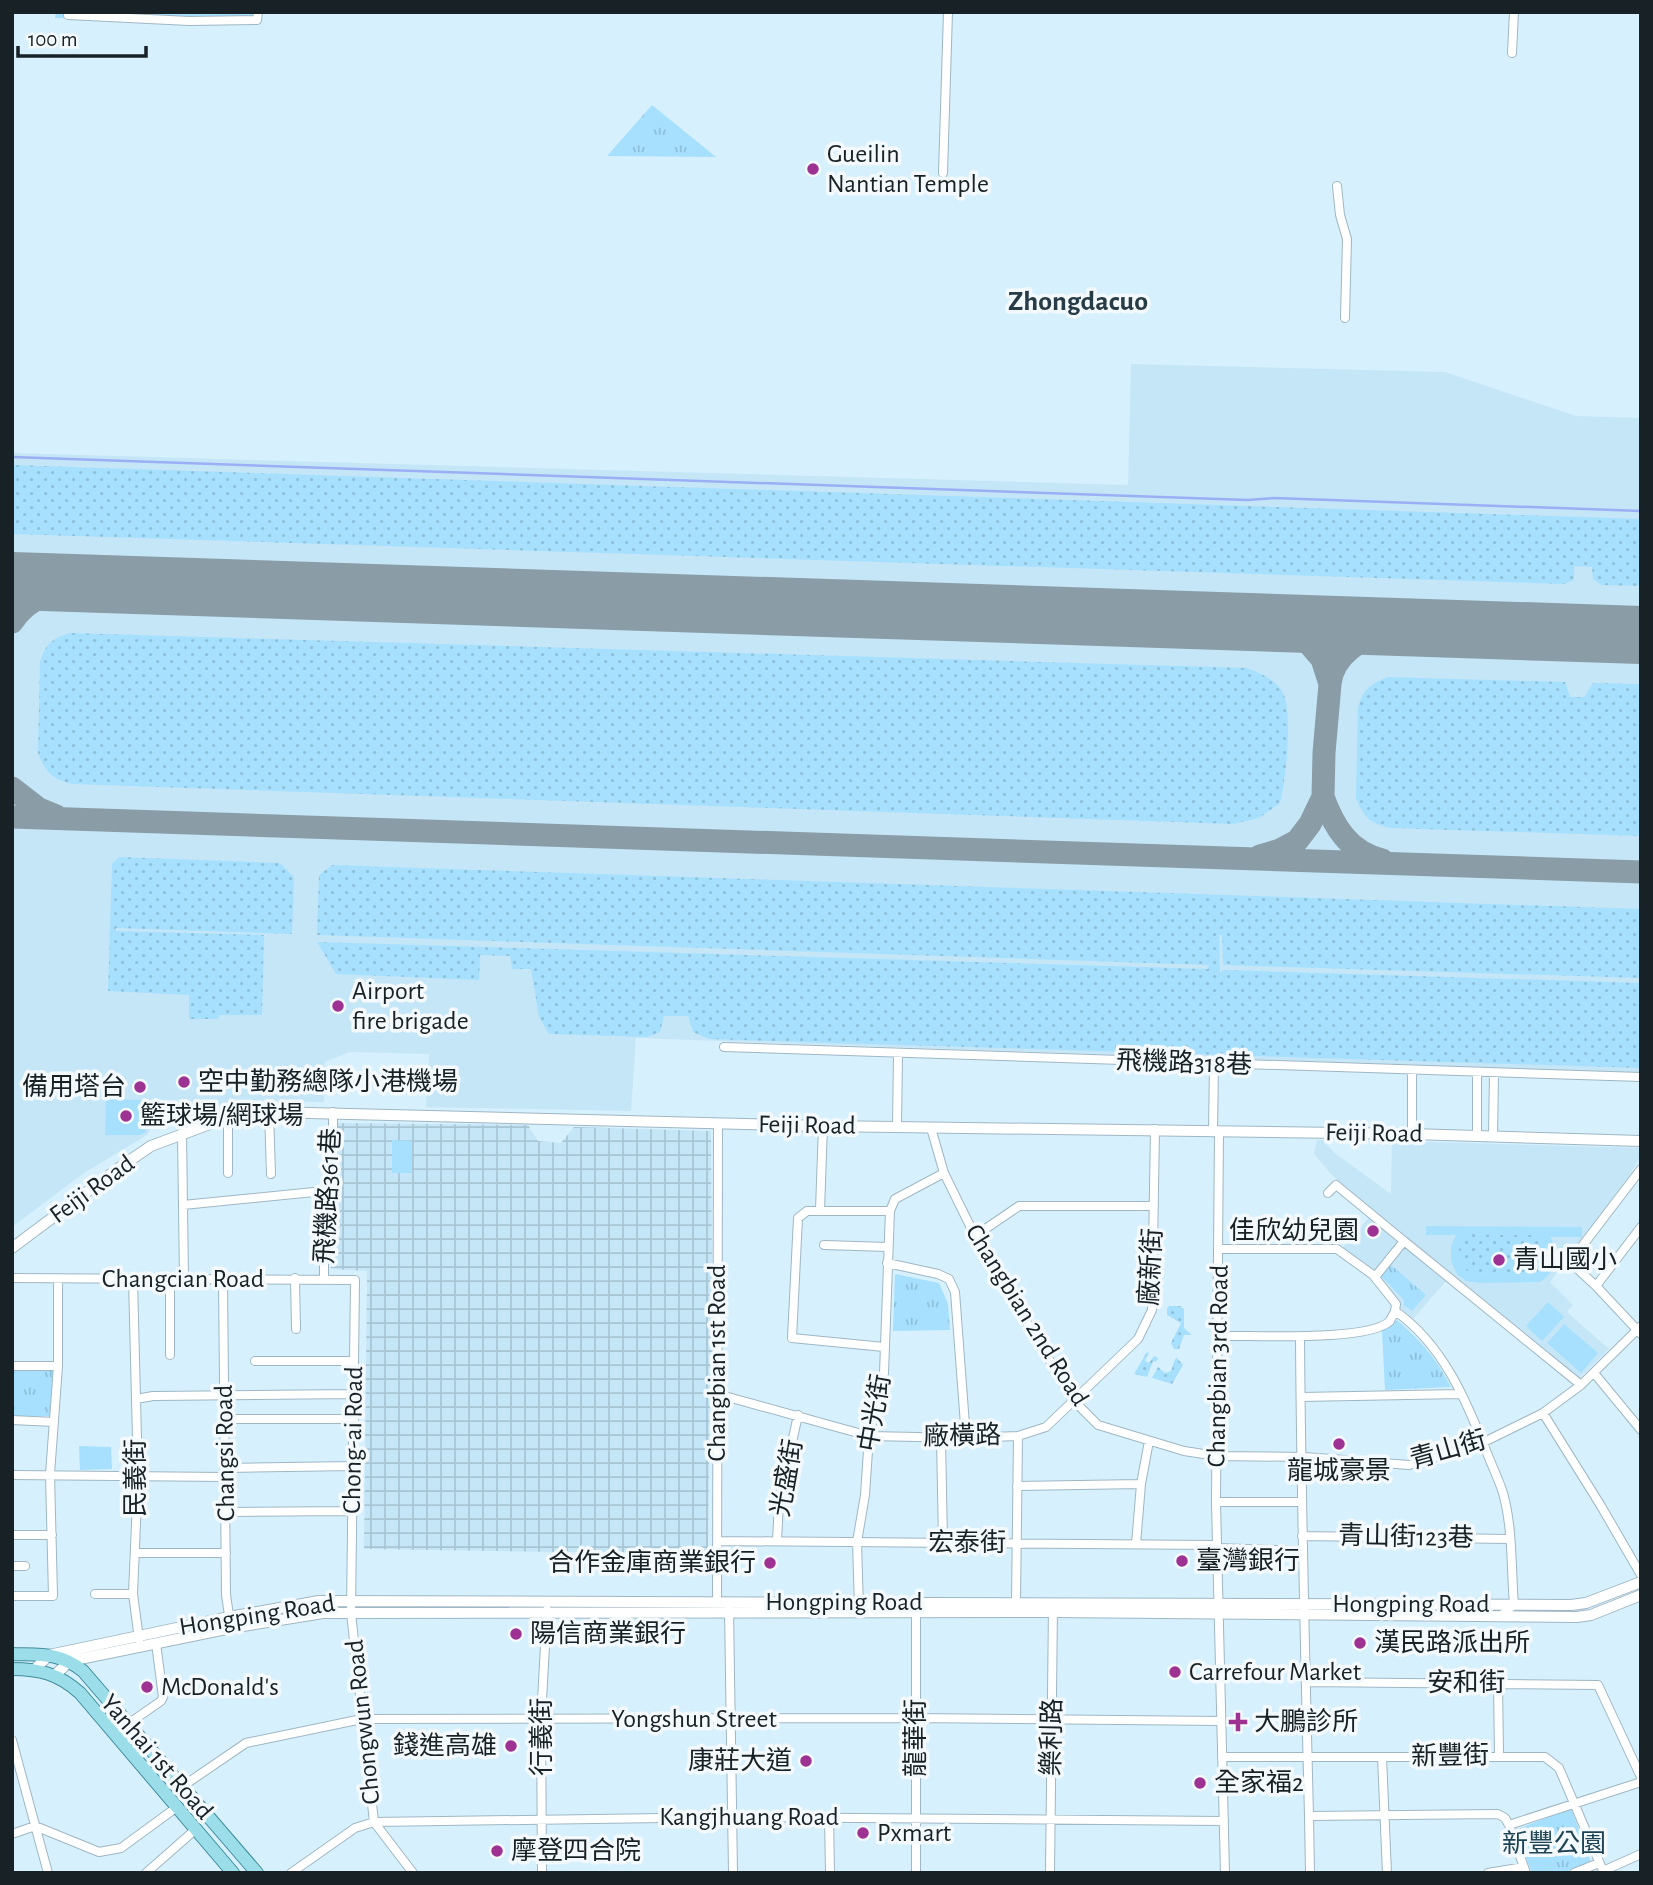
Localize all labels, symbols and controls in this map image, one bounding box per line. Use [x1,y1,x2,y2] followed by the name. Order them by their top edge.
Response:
[18,14,145,58] scale bar
[28,29,78,50] text: 100 m
[827,141,989,197] place label: Gueilin Nantian Temple
[805,161,821,177] marker: Gueilin Nantian Temple
[1008,288,1148,316] district label: Zhongdacuo
[352,978,469,1034] place label: Airport fire brigade
[330,998,346,1014] marker: Airport fire brigade
[1116,1047,1252,1078] street label: 飛機路318巷
[198,1067,458,1095] place label: 空中勤務總隊小港機場
[22,1072,126,1100] place label: 備用塔台
[176,1074,192,1090] marker: 空中勤務總隊小港機場
[132,1079,148,1095] marker: 備用塔台
[140,1101,303,1129] place label: 籃球場/網球場
[118,1108,134,1124] marker: 籃球場/網球場
[758,1111,856,1139] street label: Feiji Road
[1325,1119,1423,1147] street label: Feiji Road
[310,1127,345,1265] street label: 飛機路361巷
[45,1150,139,1228] street label: Feiji Road
[1229,1216,1359,1244] place label: 佳欣幼兒園
[961,1220,1093,1410] street label: Changbian 2nd Road
[1365,1223,1381,1239] marker: 佳欣幼兒園
[1134,1227,1166,1307] street label: 廠新街
[1513,1246,1617,1273] place label: 青山國小
[1491,1252,1507,1268] marker: 青山國小
[704,1265,730,1461] street label: Changbian 1st Road
[1203,1265,1233,1467] street label: Changbian 3rd Road
[102,1266,264,1292] street label: Changcian Road
[339,1366,367,1514] street label: Chong-ai Road
[854,1372,895,1454] street label: 中光街
[211,1384,239,1522] street label: Changsi Road
[923,1420,1001,1450] street label: 廠橫路
[1407,1426,1489,1473] street label: 青山街
[1331,1436,1347,1452] marker: 龍城豪景
[766,1437,807,1519] street label: 光盛街
[122,1439,149,1517] street label: 民義街
[1287,1456,1391,1484] place label: 龍城豪景
[1338,1522,1474,1551] street label: 青山街123巷
[928,1528,1006,1556] street label: 宏泰街
[1196,1547,1300,1574] place label: 臺灣銀行
[548,1549,756,1576] place label: 合作金庫商業銀行
[1174,1553,1190,1569] marker: 臺灣銀行
[762,1555,778,1571] marker: 合作金庫商業銀行
[765,1589,923,1615] street label: Hongping Road
[177,1590,337,1640] street label: Hongping Road
[1332,1591,1490,1617] street label: Hongping Road
[530,1620,686,1647] place label: 陽信商業銀行
[508,1626,524,1642] marker: 陽信商業銀行
[1374,1629,1530,1656] place label: 漢民路派出所
[1352,1635,1368,1651] marker: 漢民路派出所
[341,1638,385,1806] street label: Chongwun Road
[1189,1659,1361,1685] place label: Carrefour Market
[1167,1664,1183,1680] marker: Carrefour Market
[1427,1669,1505,1696] street label: 安和街
[161,1674,279,1700] place label: McDonald's
[139,1679,155,1695] marker: McDonald's
[96,1690,218,1824] street label: Yanhai 1st Road
[528,1698,555,1776] street label: 行義街
[1036,1698,1066,1776] street label: 樂利路
[902,1699,929,1777] street label: 龍華街
[611,1706,777,1732] street label: Yongshun Street
[1254,1707,1358,1735] place label: 大鵬診所
[1228,1712,1248,1732] marker: 大鵬診所
[393,1731,497,1759] place label: 錢進高雄
[503,1738,519,1754] marker: 錢進高雄
[1411,1741,1489,1770] street label: 新豐街
[688,1746,792,1774] place label: 康莊大道
[798,1753,814,1769] marker: 康莊大道
[1214,1768,1304,1796] place label: 全家福2
[1192,1775,1208,1791] marker: 全家福2
[659,1804,839,1830] street label: Kangjhuang Road
[877,1820,951,1846] place label: Pxmart
[855,1825,871,1841] marker: Pxmart
[1502,1830,1606,1857] park label: 新豐公園
[511,1836,641,1864] place label: 摩登四合院
[489,1843,505,1859] marker: 摩登四合院

